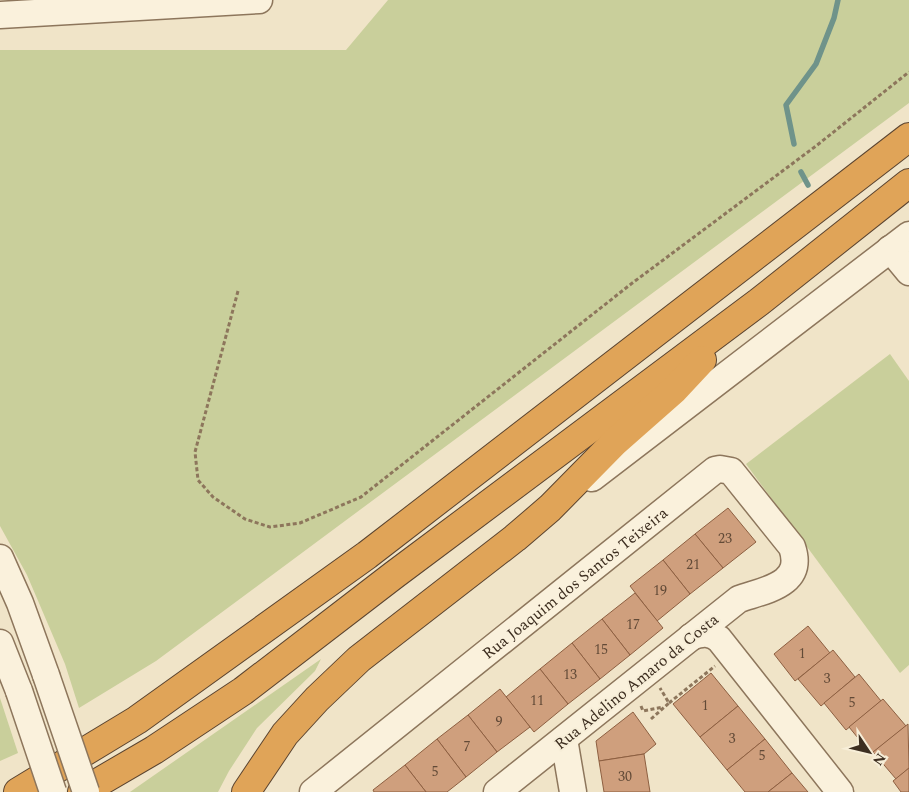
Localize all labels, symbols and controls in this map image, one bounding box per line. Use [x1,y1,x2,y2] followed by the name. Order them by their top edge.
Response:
[477,501,673,665] street label: Rua Joaquim dos Santos Teixeira
[718,528,732,549] house number: 23
[686,554,700,575] house number: 21
[653,580,667,601] house number: 19
[549,608,724,756] street label: Rua Adelino Amaro da Costa
[626,614,640,635] house number: 17
[594,639,608,660] house number: 15
[799,643,806,664] house number: 1
[563,664,577,685] house number: 13
[824,668,831,689] house number: 3
[530,690,544,711] house number: 11
[849,692,856,713] house number: 5
[702,695,709,716] house number: 1
[496,711,503,732] house number: 9
[844,727,894,777] north arrow
[729,728,736,749] house number: 3
[464,736,471,757] house number: 7
[759,745,766,766] house number: 5
[867,748,891,770] text: N
[432,761,439,782] house number: 5
[618,766,632,787] house number: 30

